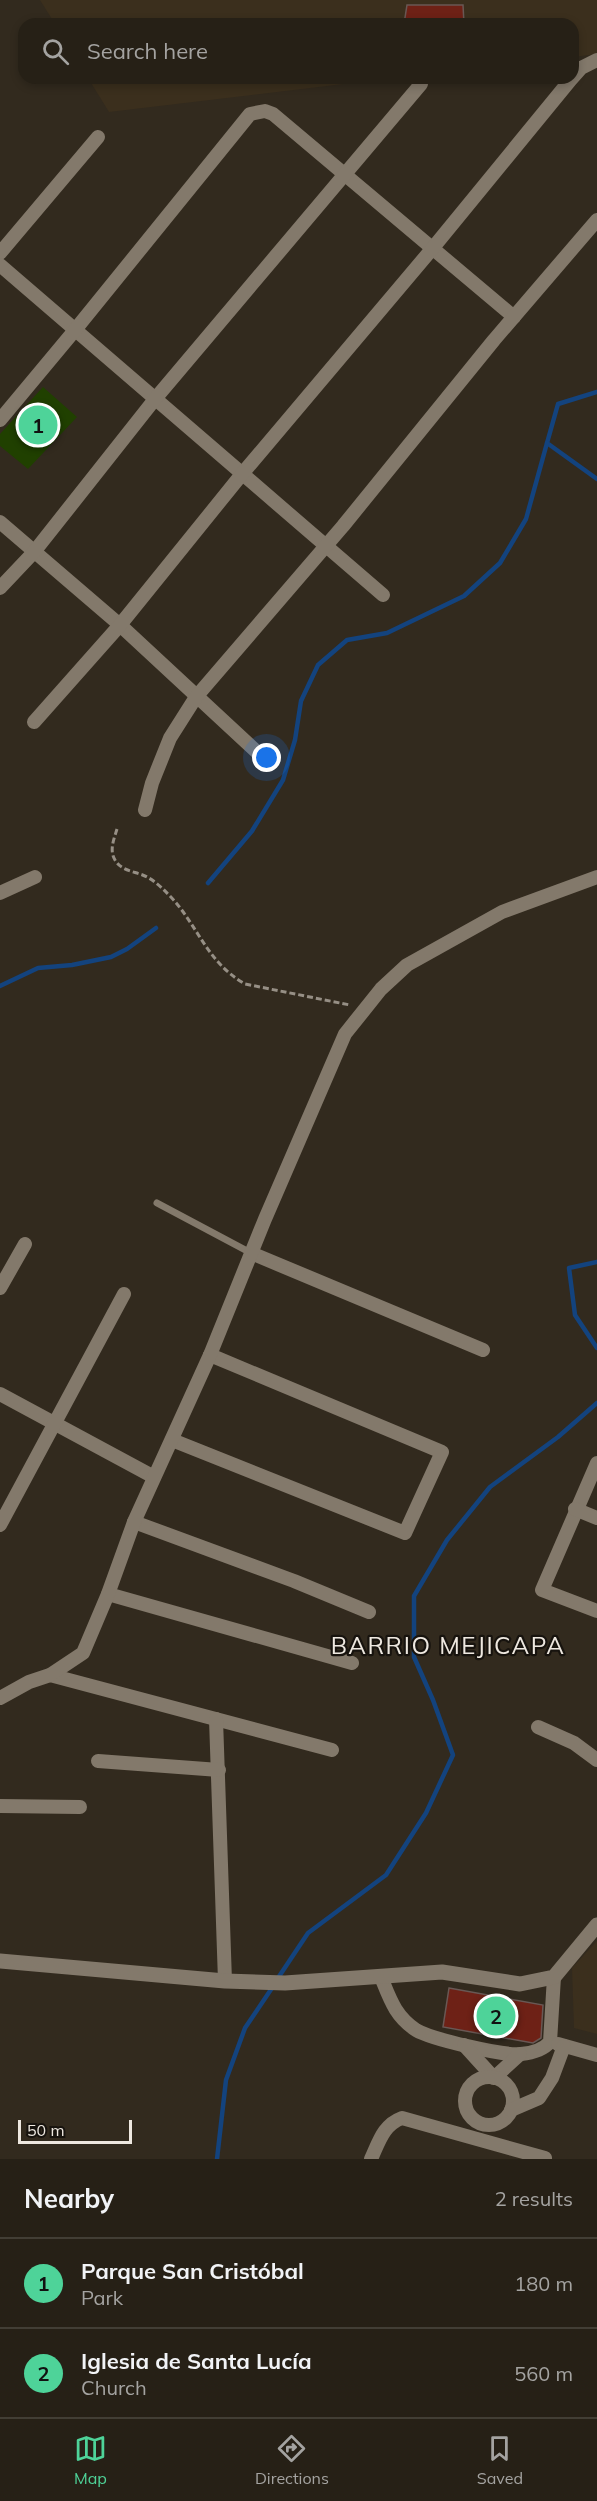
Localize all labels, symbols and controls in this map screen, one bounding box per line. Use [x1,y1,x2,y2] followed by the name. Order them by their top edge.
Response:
[18,18,579,84] search box
[39,35,72,68] icon: search
[87,37,208,65] text: Search here
[18,402,57,448] pin: 1
[252,743,281,772] your location
[331,1630,565,1660] district label: BARRIO MEJICAPA
[476,1994,516,2038] pin: 2
[18,2117,132,2144] scale bar
[27,2120,64,2140] text: 50 m
[24,2182,114,2215] text: Nearby
[495,2186,573,2211] text: 2 results
[81,2257,304,2285] text: Parque San Cristóbal
[38,2271,50,2296] text: 1
[514,2271,573,2296] text: 180 m
[81,2285,123,2310] text: Park
[81,2347,312,2375] text: Iglesia de Santa Lucía
[38,2361,50,2386] text: 2
[514,2361,573,2386] text: 560 m
[81,2375,147,2400] text: Church
[74,2432,107,2488] tab: Map
[255,2432,329,2488] tab: Directions
[477,2432,523,2488] tab: Saved

